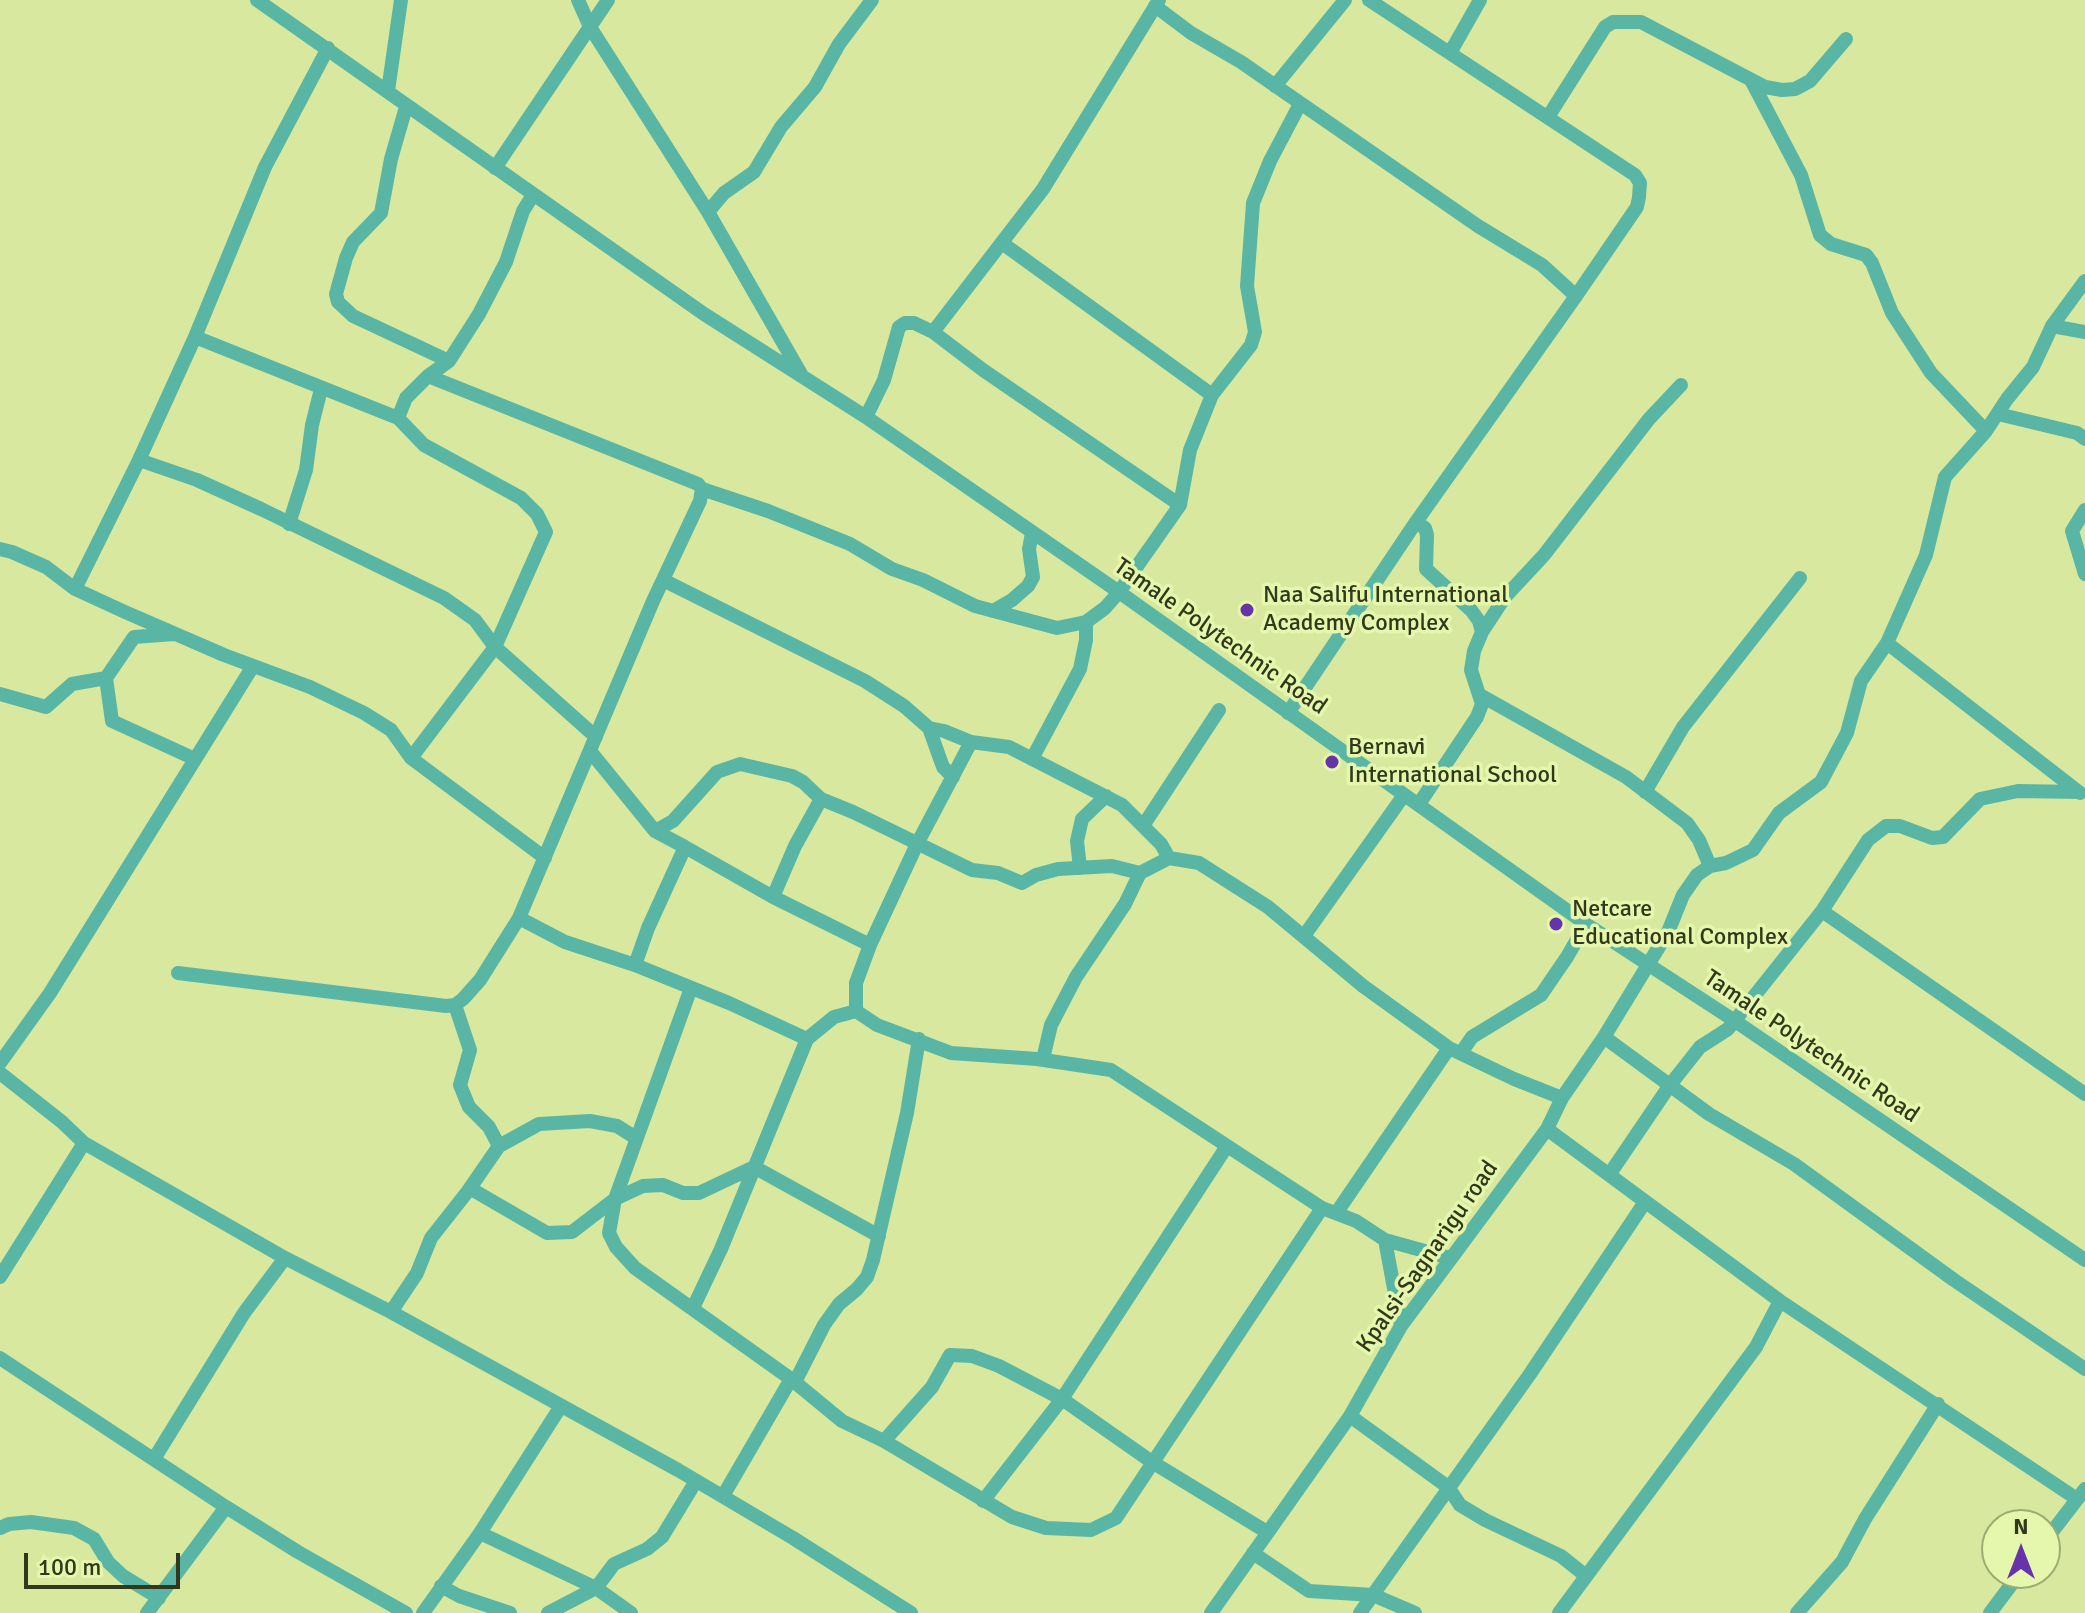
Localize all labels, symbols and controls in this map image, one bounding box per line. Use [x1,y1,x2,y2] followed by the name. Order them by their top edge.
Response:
[1108,553,1332,721] street label: Tamale Polytechnic Road
[1263,582,1508,638] place label: Naa Salifu International Academy Complex
[1238,601,1256,619] marker: Naa Salifu International Academy Complex
[1348,734,1557,790] place label: Bernavi International School
[1323,753,1341,771] marker: Bernavi International School
[1572,896,1788,952] place label: Netcare Educational Complex
[1547,915,1565,933] marker: Netcare Educational Complex
[1698,964,1924,1130] street label: Tamale Polytechnic Road
[1351,1156,1505,1358] street label: Kpalsi-Sagnarigu road
[1981,1509,2061,1589] north arrow
[2013,1513,2029,1540] text: N
[28,1537,184,1587] scale bar
[38,1552,101,1582] text: 100 m

